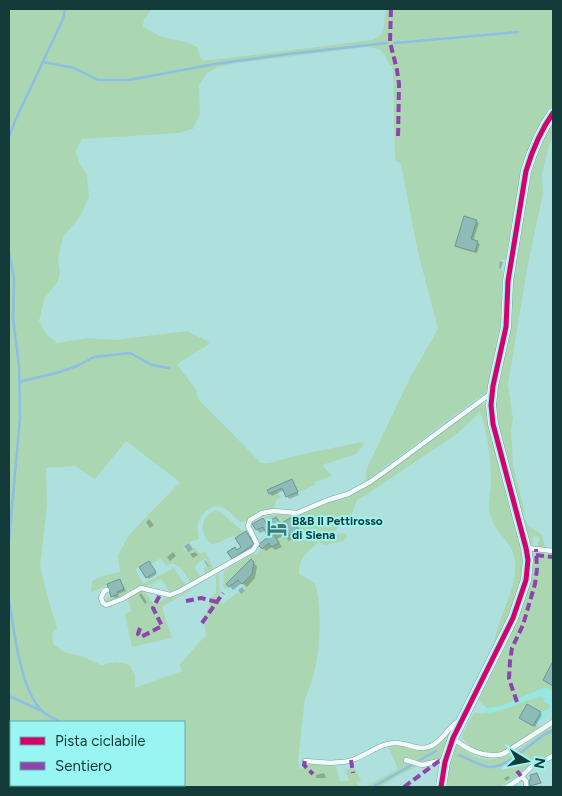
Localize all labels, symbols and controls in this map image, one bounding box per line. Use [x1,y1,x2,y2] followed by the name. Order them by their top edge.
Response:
[292,514,383,542] place label: B&B Il Pettirosso di Siena
[266,517,288,539] hotel icon: B&B Il Pettirosso di Siena
[10,721,185,786] legend
[55,732,146,750] text: Pista ciclabile
[502,736,552,786] north arrow
[530,756,549,770] text: N
[55,757,112,775] text: Sentiero

